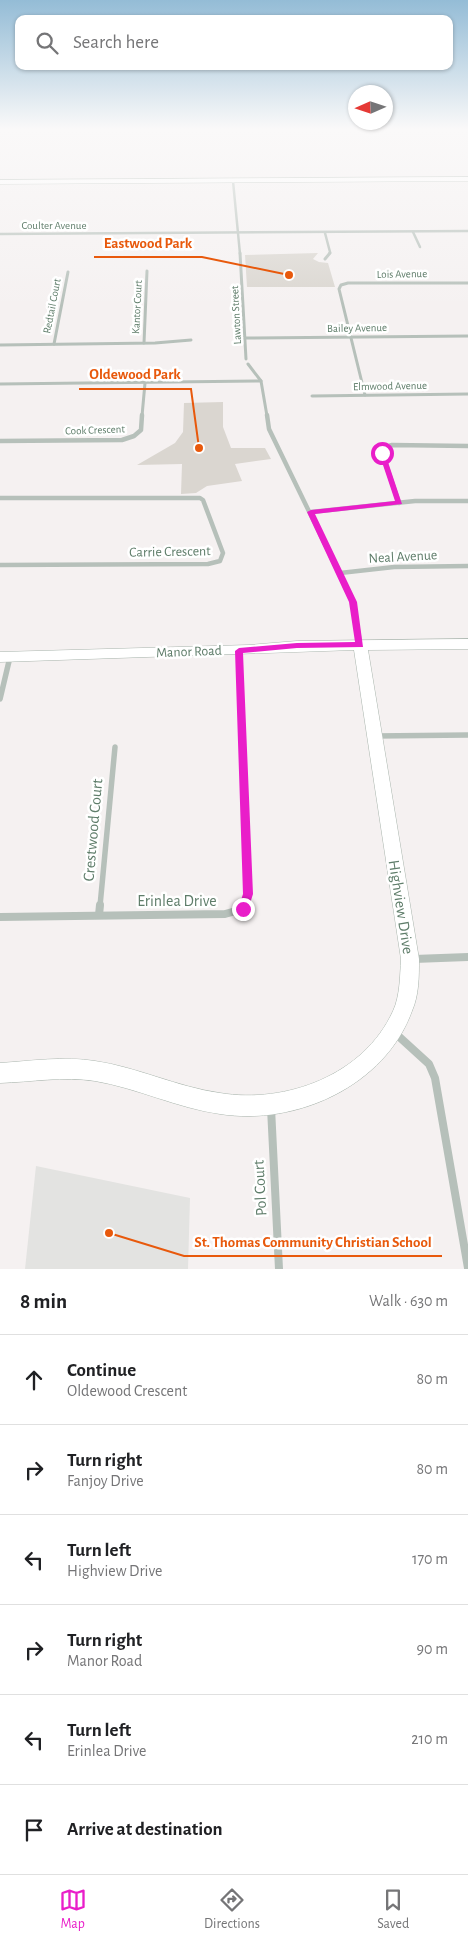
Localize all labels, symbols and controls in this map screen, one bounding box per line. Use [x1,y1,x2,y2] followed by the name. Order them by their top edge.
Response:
[15,15,453,70] search box
[33,29,61,57] icon: search
[73,33,159,52] text: Search here
[348,85,393,130] north arrow
[21,220,87,231] street label: Coulter Avenue
[94,227,202,257] callout: Eastwood Park
[104,236,193,251] text: Eastwood Park
[377,268,427,280] street label: Lois Avenue
[41,277,63,334] street label: Redtail Court
[130,279,144,334] street label: Kantor Court
[229,285,243,345] street label: Lawton Street
[327,322,387,334] street label: Bailey Avenue
[79,359,191,389] callout: Oldewood Park
[89,367,181,382] text: Oldewood Park
[353,380,427,392] street label: Elmwood Avenue
[65,423,126,437] street label: Cook Crescent
[371,442,394,465] route start
[129,544,211,560] street label: Carrie Crescent
[368,548,438,566] street label: Neal Avenue
[156,644,222,660] street label: Manor Road
[81,778,105,882] street label: Crestwood Court
[386,859,416,955] street label: Highview Drive
[137,893,217,909] street label: Erinlea Drive
[232,898,255,921] route end
[251,1160,269,1216] street label: Pol Court
[184,1226,442,1256] callout: St. Thomas Community Christian School
[194,1235,432,1250] text: St. Thomas Community Christian School
[20,1291,67,1312] text: 8 min
[369,1293,448,1309] text: Walk · 630 m
[67,1361,136,1380] text: Continue
[20,1366,48,1394] icon: ahead
[417,1371,448,1387] text: 80 m
[67,1383,187,1399] text: Oldewood Crescent
[67,1451,142,1470] text: Turn right
[20,1456,48,1484] icon: right
[417,1461,448,1477] text: 80 m
[67,1473,144,1489] text: Fanjoy Drive
[67,1541,131,1560] text: Turn left
[20,1546,48,1574] icon: left
[412,1551,448,1567] text: 170 m
[67,1563,162,1579] text: Highview Drive
[67,1631,142,1650] text: Turn right
[20,1636,48,1664] icon: right
[417,1641,448,1657] text: 90 m
[67,1653,142,1669] text: Manor Road
[67,1721,131,1740] text: Turn left
[20,1726,48,1754] icon: left
[411,1731,448,1747] text: 210 m
[67,1743,147,1759] text: Erinlea Drive
[20,1816,48,1844] icon: arrive
[67,1820,223,1839] text: Arrive at destination
[59,1886,87,1933] tab: Map
[204,1886,260,1933] tab: Directions
[377,1886,409,1933] tab: Saved

